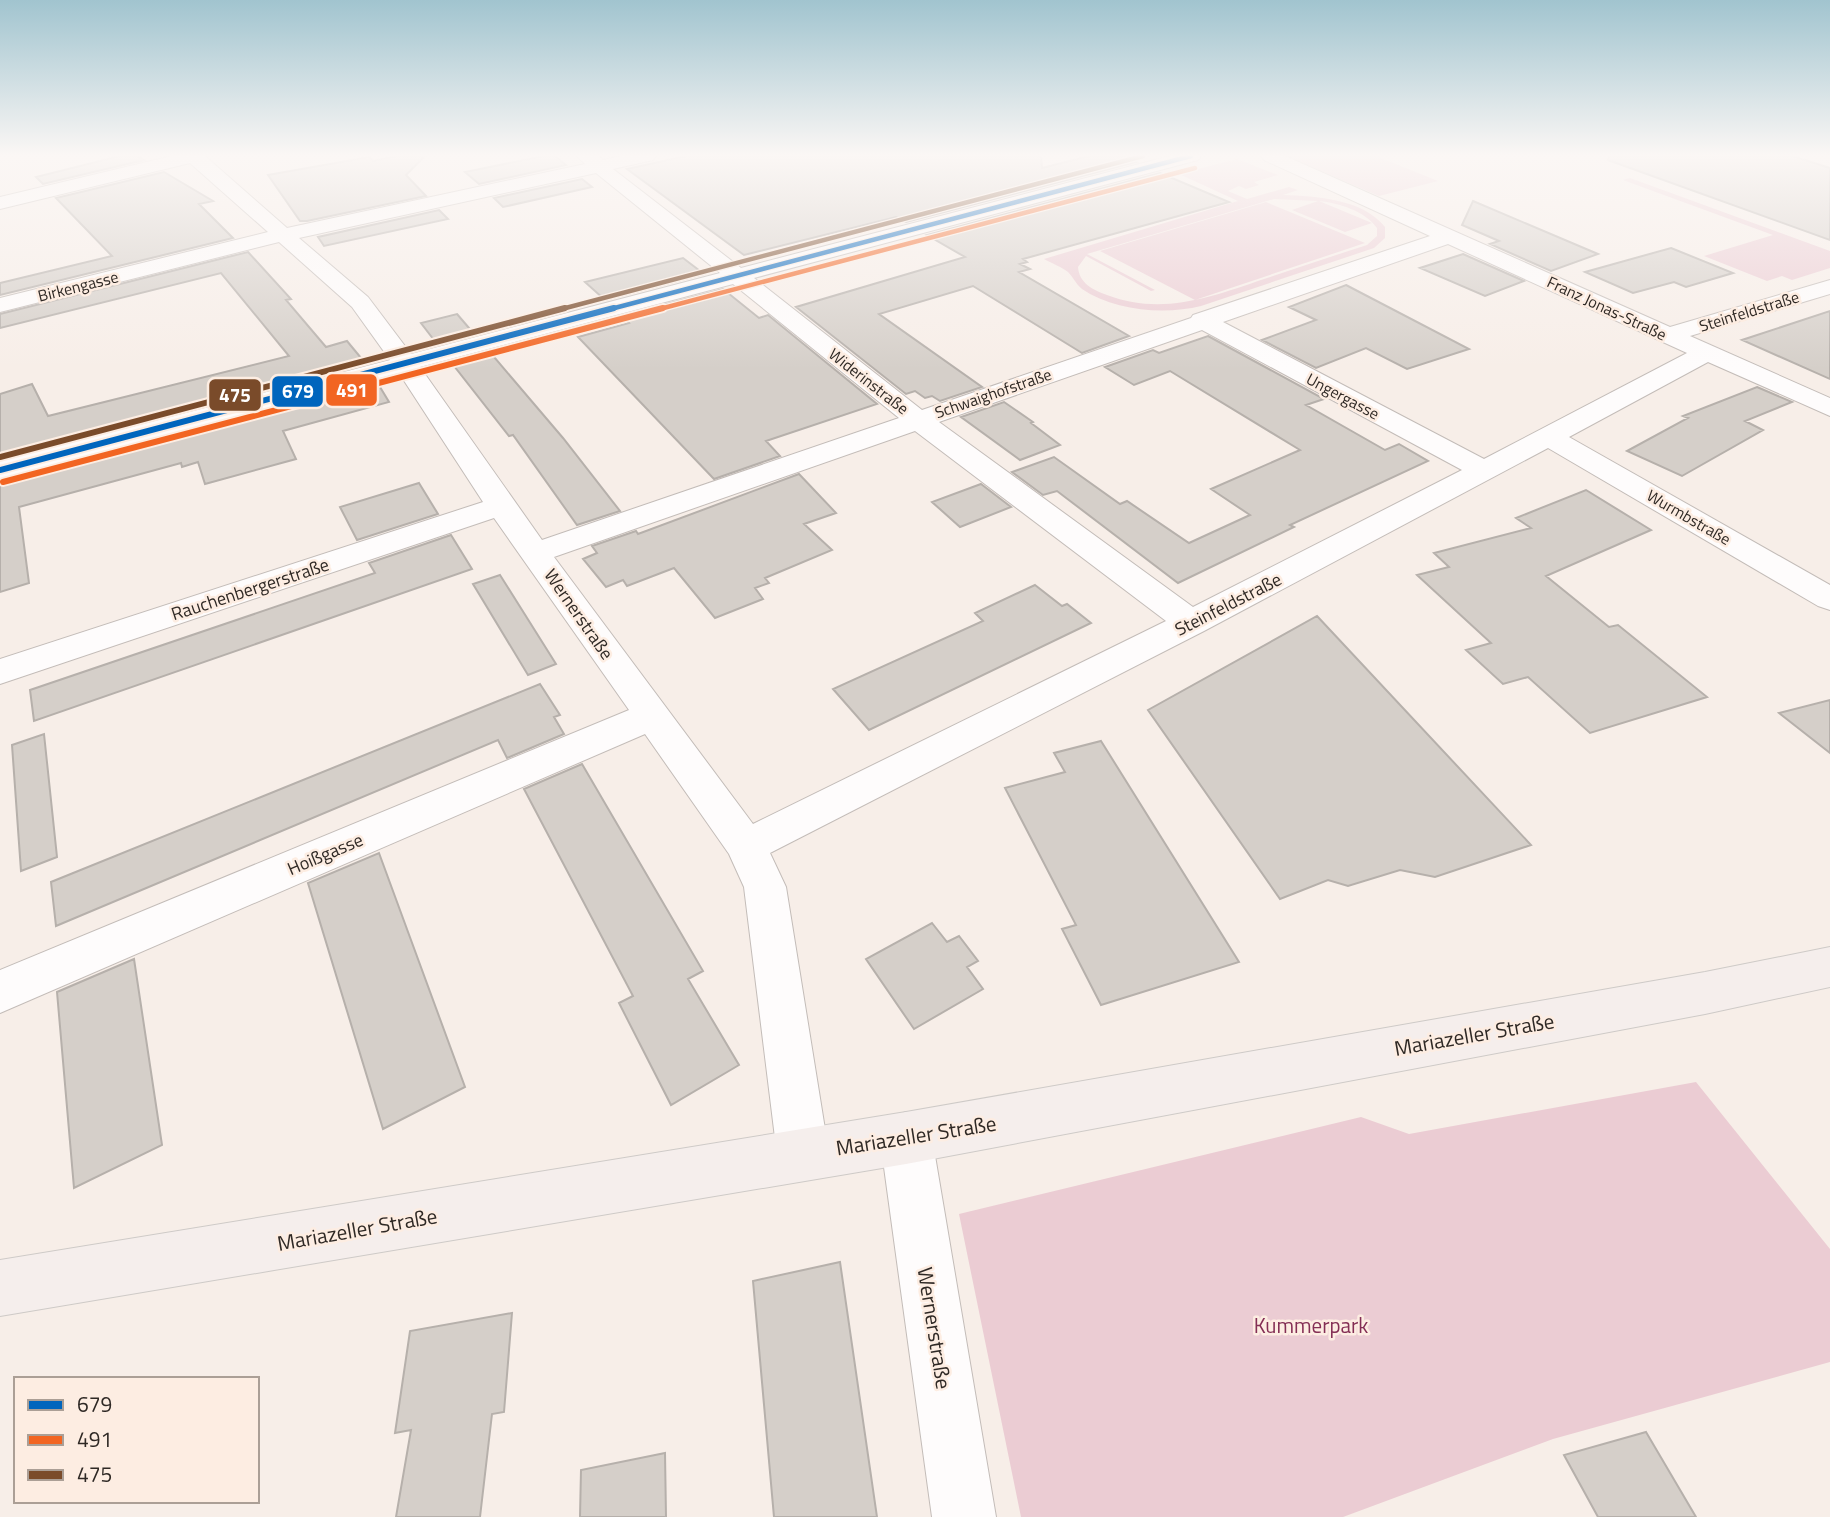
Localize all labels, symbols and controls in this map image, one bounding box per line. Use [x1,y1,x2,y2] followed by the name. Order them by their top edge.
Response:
[35,264,121,308] street label: Birkengasse
[1543,270,1671,346] street label: Franz Jonas-Straße
[1696,284,1802,338] street label: Steinfeldstraße
[824,342,914,420] street label: Widerinstraße
[931,362,1055,424] street label: Schwaighofstraße
[1302,367,1384,425] street label: Ungergasse
[325,373,378,407] line badge: 491
[271,375,324,408] line badge: 679
[336,375,368,404] text: 491
[282,376,314,405] text: 679
[208,378,262,412] line badge: 475
[219,380,251,409] text: 475
[1642,483,1736,551] street label: Wurmbstraße
[168,551,332,627] street label: Rauchenbergerstraße
[538,563,620,665] street label: Wernerstraße
[1170,566,1286,642] street label: Steinfeldstraße
[283,826,367,882] street label: Hoißgasse
[1392,1004,1556,1064] street label: Mariazeller Straße
[834,1107,998,1163] street label: Mariazeller Straße
[275,1199,439,1259] street label: Mariazeller Straße
[910,1265,960,1391] street label: Wernerstraße
[1254,1309,1368,1341] park label: Kummerpark
[14,1377,259,1503] legend
[77,1388,112,1420] text: 679
[77,1423,112,1455] text: 491
[77,1458,112,1490] text: 475

